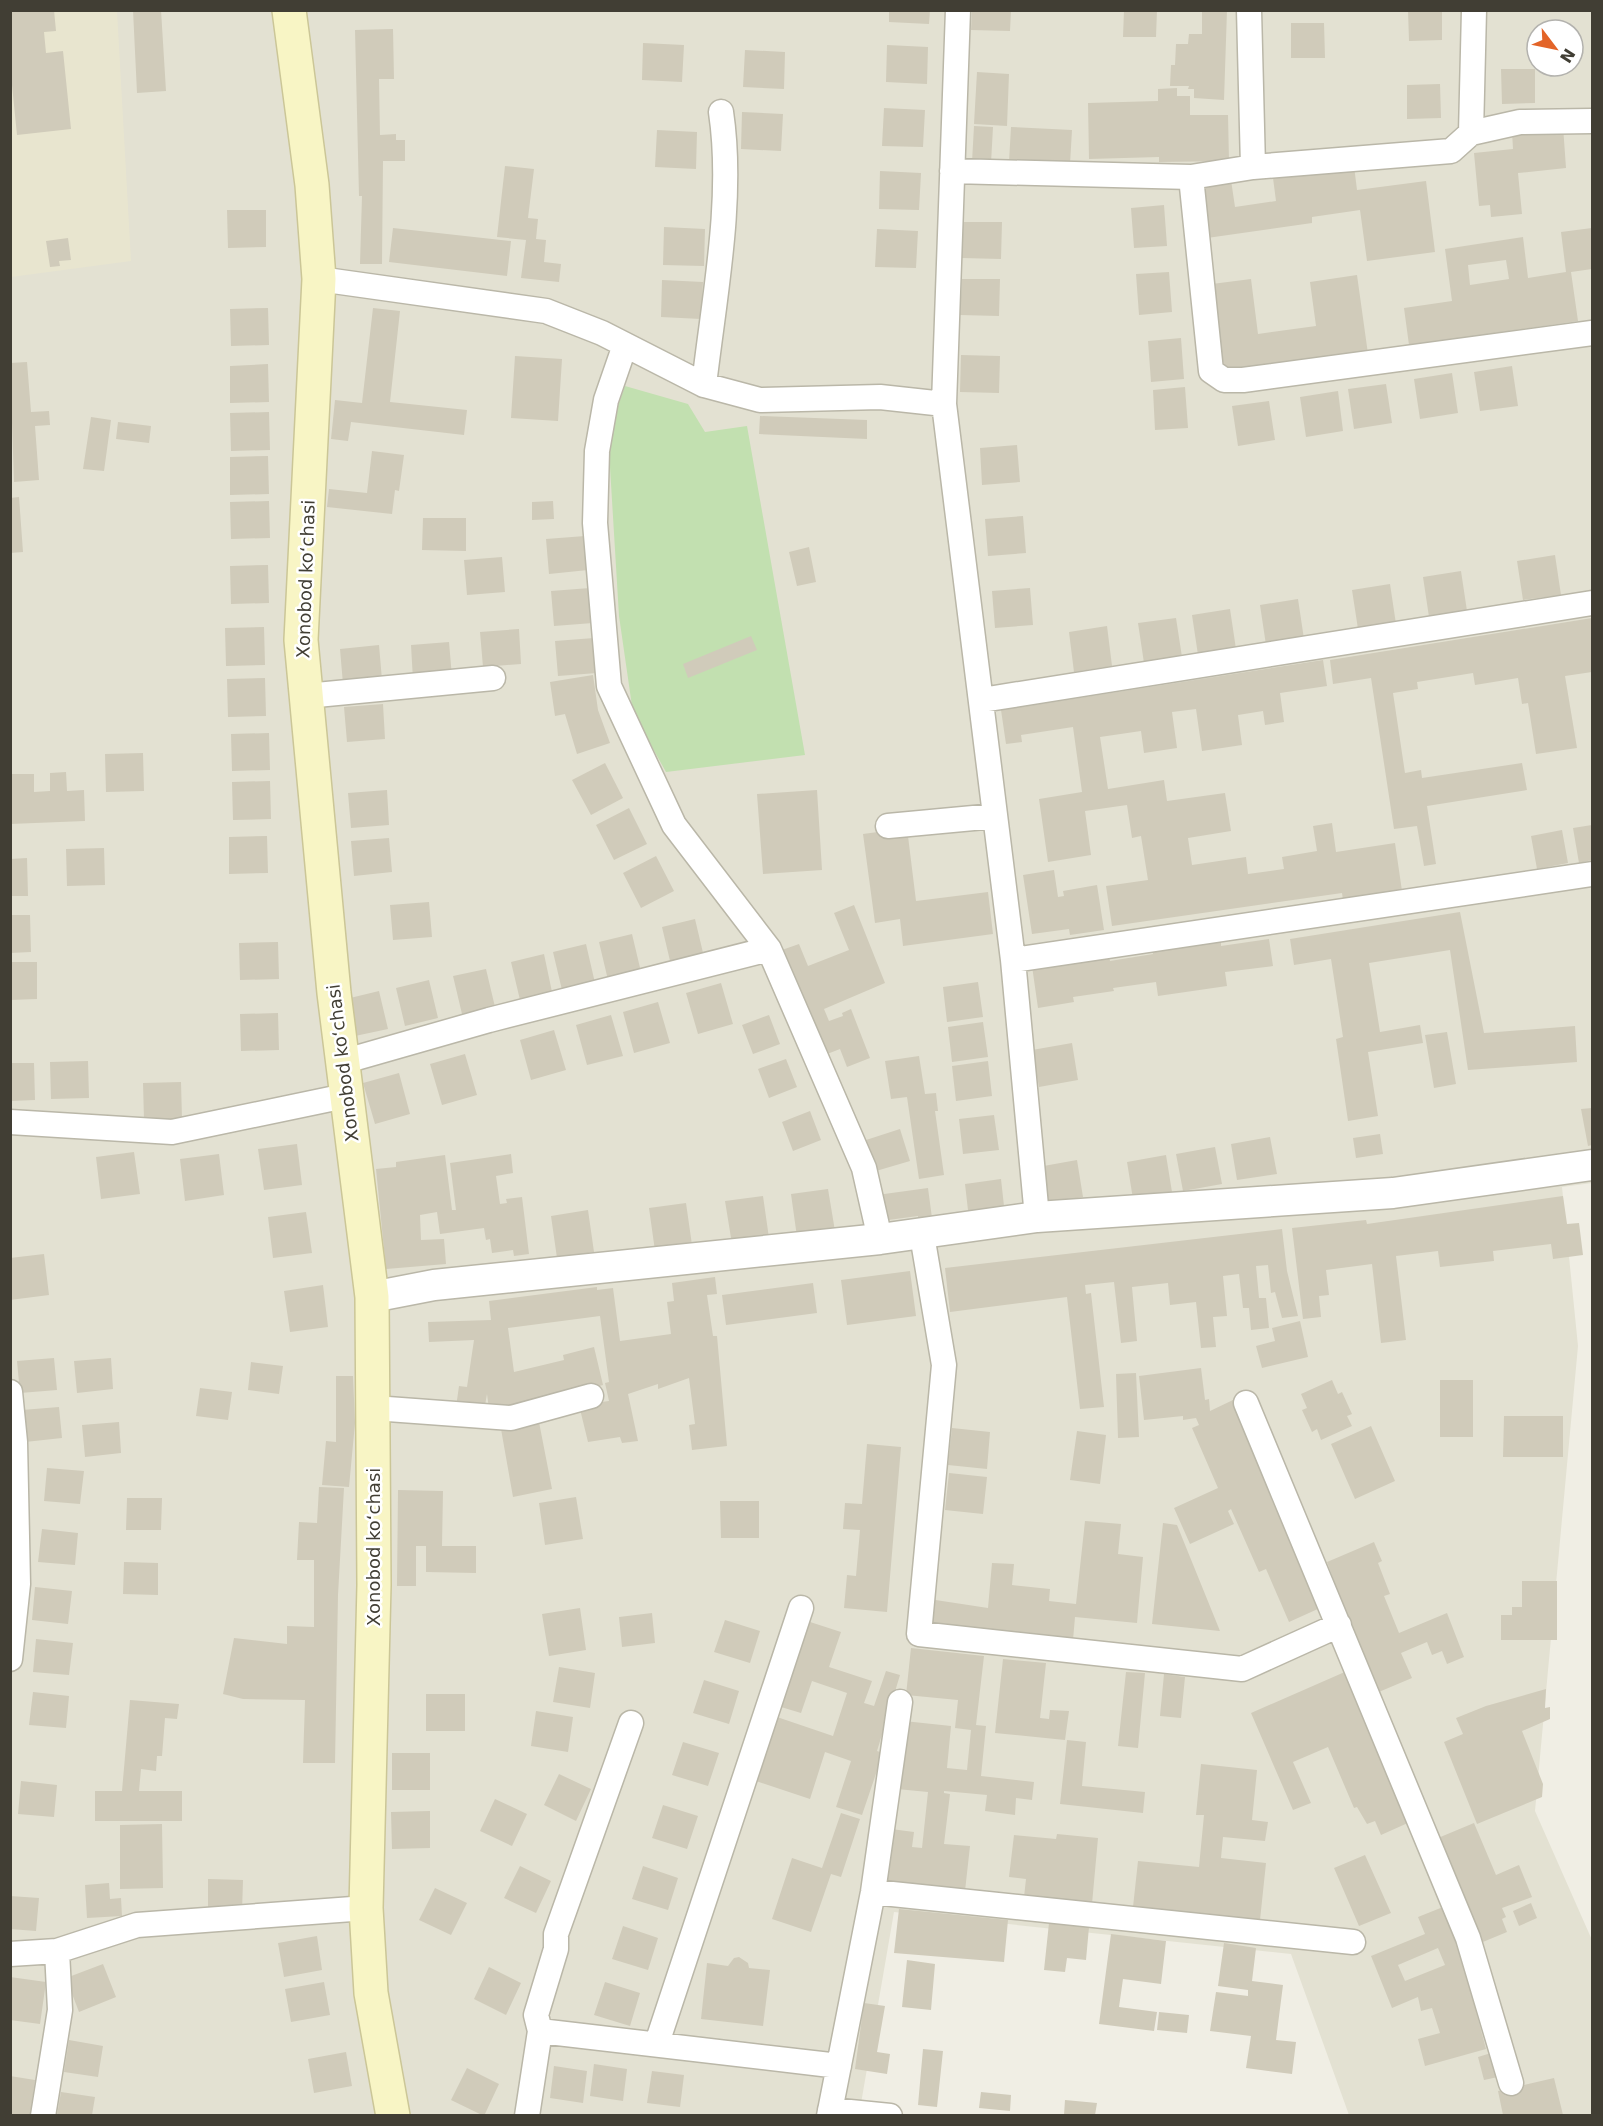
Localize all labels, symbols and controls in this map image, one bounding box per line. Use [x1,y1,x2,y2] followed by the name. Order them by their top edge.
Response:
[1525,18,1585,78] north arrow
[1556,45,1579,66] text: N
[292,499,319,659] street label: Xonobod koʻchasi
[322,983,363,1143] street label: Xonobod koʻchasi
[363,1468,384,1626] street label: Xonobod koʻchasi

